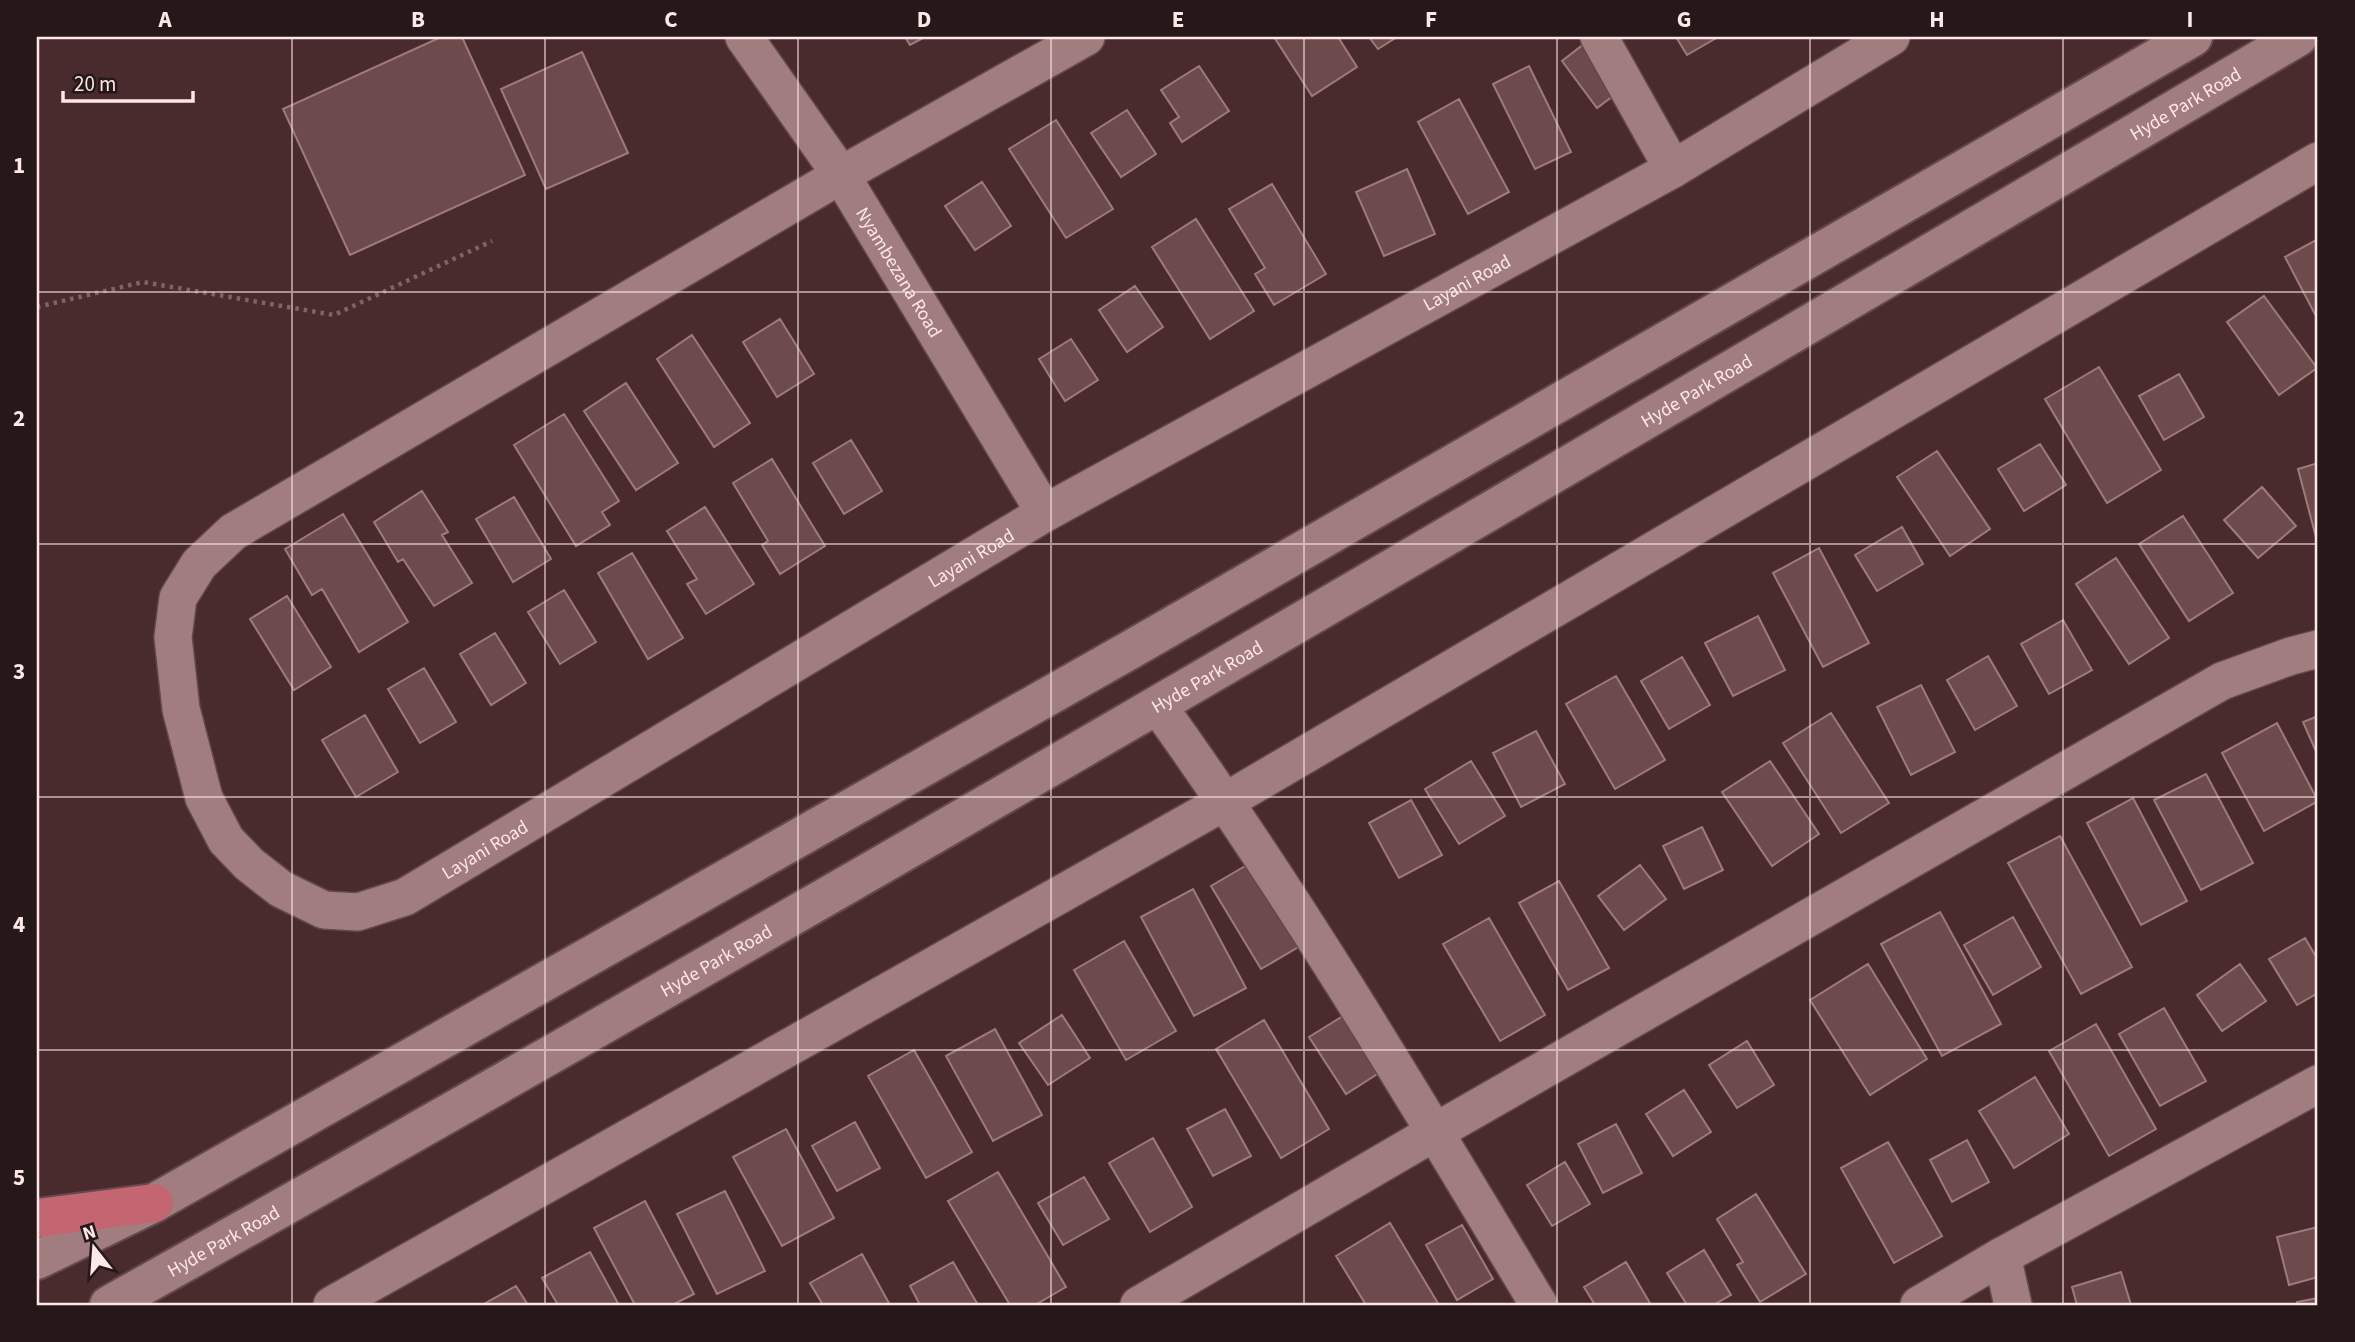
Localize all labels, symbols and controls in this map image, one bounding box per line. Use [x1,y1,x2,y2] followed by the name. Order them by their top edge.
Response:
[157,3,172,36] text: A
[411,3,425,36] text: B
[664,3,678,36] text: C
[917,3,931,36] text: D
[1172,3,1184,36] text: E
[1425,3,1437,36] text: F
[1677,3,1691,36] text: G
[1929,3,1945,36] text: H
[2187,3,2193,36] text: I
[63,60,192,104] scale bar
[2125,61,2247,148] street label: Hyde Park Road
[74,69,116,99] text: 20 m
[13,149,25,182] text: 1
[848,202,948,343] street label: Nyambezana Road
[1418,248,1516,319] street label: Layani Road
[1636,348,1758,435] street label: Hyde Park Road
[13,402,25,435] text: 2
[923,522,1020,595] street label: Layani Road
[1147,634,1268,721] street label: Hyde Park Road
[13,655,25,688] text: 3
[437,814,534,887] street label: Layani Road
[13,908,25,941] text: 4
[656,919,778,1004] street label: Hyde Park Road
[13,1161,25,1194] text: 5
[163,1200,285,1285] street label: Hyde Park Road
[60,1212,130,1282] north arrow
[79,1218,99,1248] text: N

